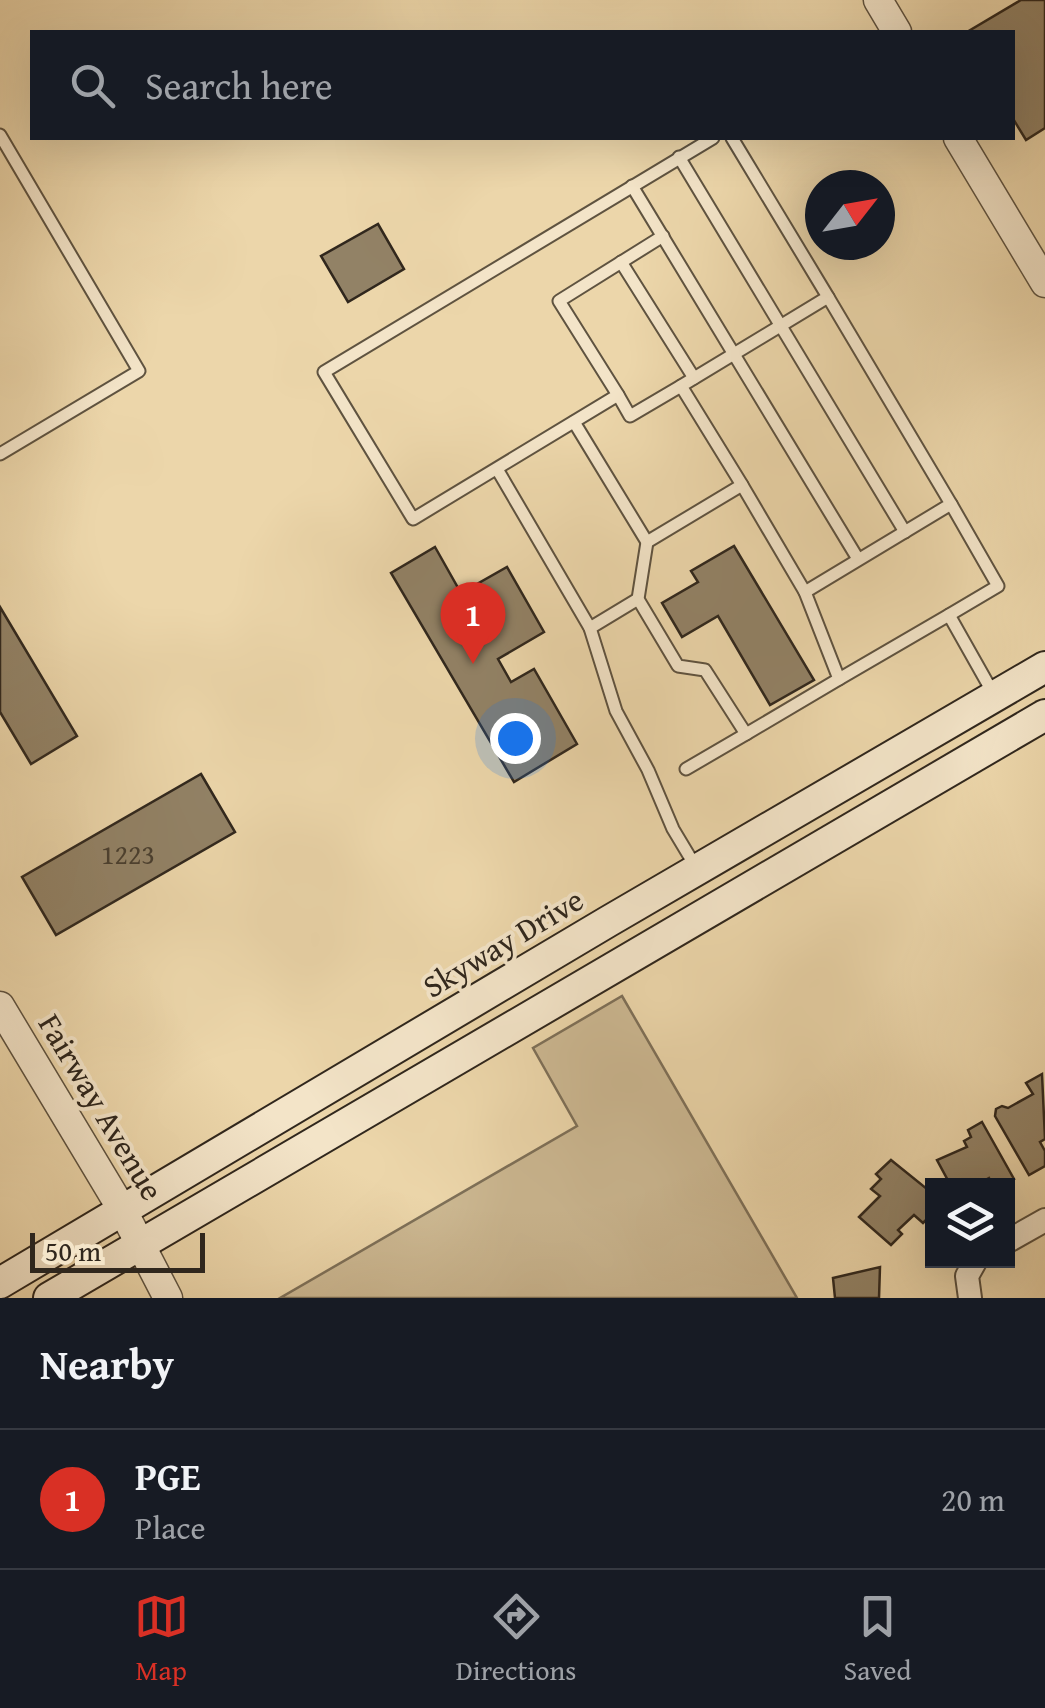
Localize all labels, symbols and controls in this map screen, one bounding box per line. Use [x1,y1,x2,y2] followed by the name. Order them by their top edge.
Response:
[30,30,1015,140] search box
[145,57,333,113] text: Search here
[65,58,120,113] icon: search
[805,170,895,260] north arrow
[440,582,506,664] pin: 1
[490,713,541,764] your location
[101,833,155,874] house number: 1223
[414,876,592,1009] street label: Skyway Drive
[27,1004,176,1209] street label: Fairway Avenue
[925,1178,1015,1268] map controls
[925,1178,1015,1268] button: layers
[30,1228,205,1272] scale bar
[45,1230,101,1271] text: 50 m
[40,1333,174,1394] text: Nearby
[135,1448,201,1504] text: PGE
[64,1476,81,1523] text: 1
[941,1476,1005,1523] text: 20 m
[135,1504,206,1551] text: Place
[134,1589,189,1690] tab: Map
[456,1589,576,1690] tab: Directions
[844,1589,911,1690] tab: Saved

